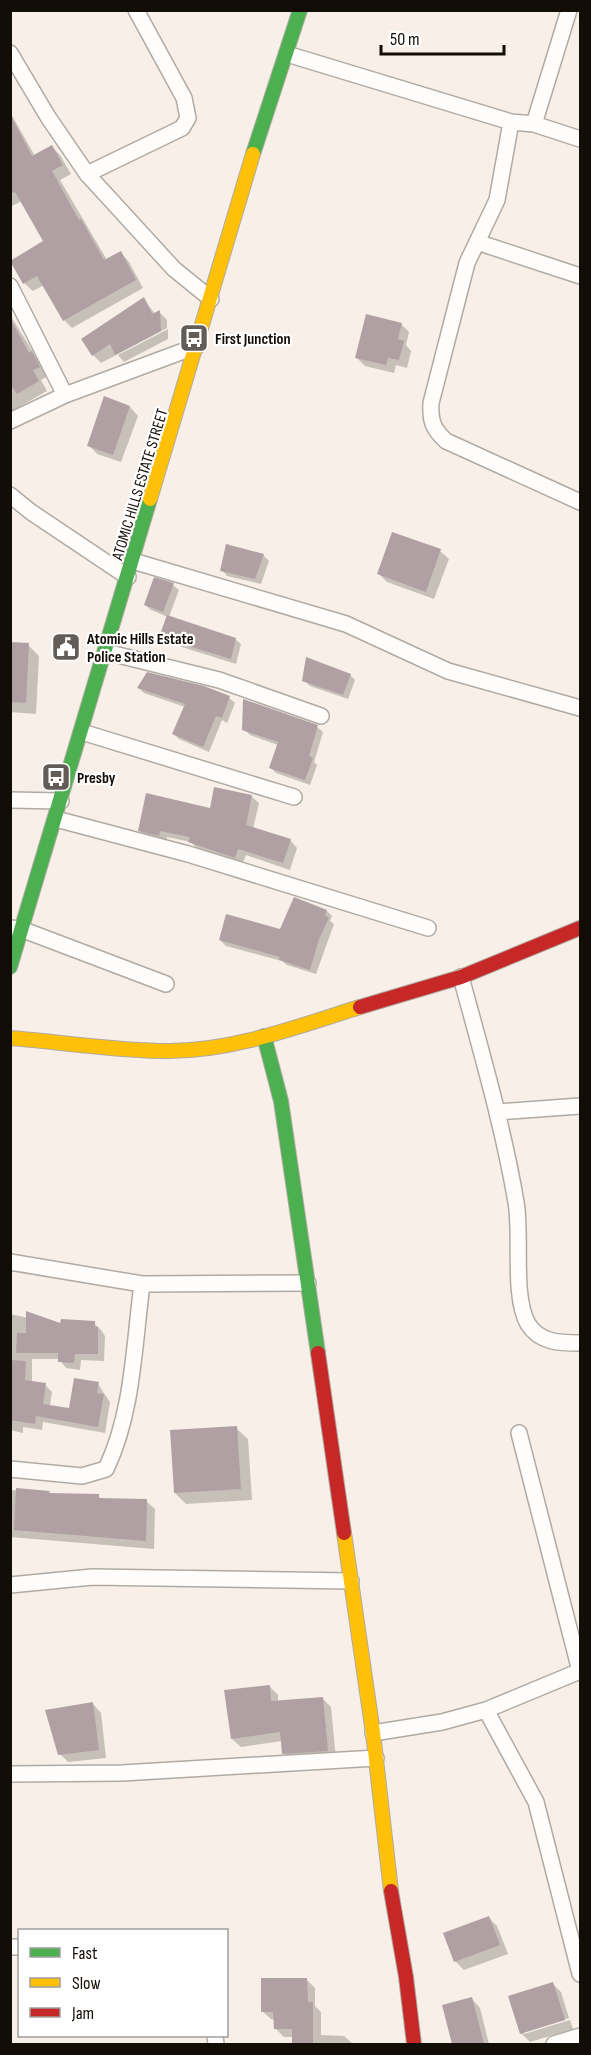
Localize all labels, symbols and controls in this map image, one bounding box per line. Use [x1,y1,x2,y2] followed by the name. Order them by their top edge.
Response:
[381,18,504,56] scale bar
[390,29,420,50] text: 50 m
[178,322,210,354] bus stop icon: First Junction
[215,330,291,349] place label: First Junction
[108,406,173,563] street label: ATOMIC HILLS ESTATE STREET
[86,630,194,667] place label: Atomic Hills Estate Police Station
[50,631,82,663] public building icon: Atomic Hills Estate Police Station
[40,761,72,793] bus stop icon: Presby
[77,769,116,788] place label: Presby
[18,1929,228,2037] legend
[72,1943,98,1964] text: Fast
[72,1973,101,1994] text: Slow
[71,2003,94,2024] text: Jam

